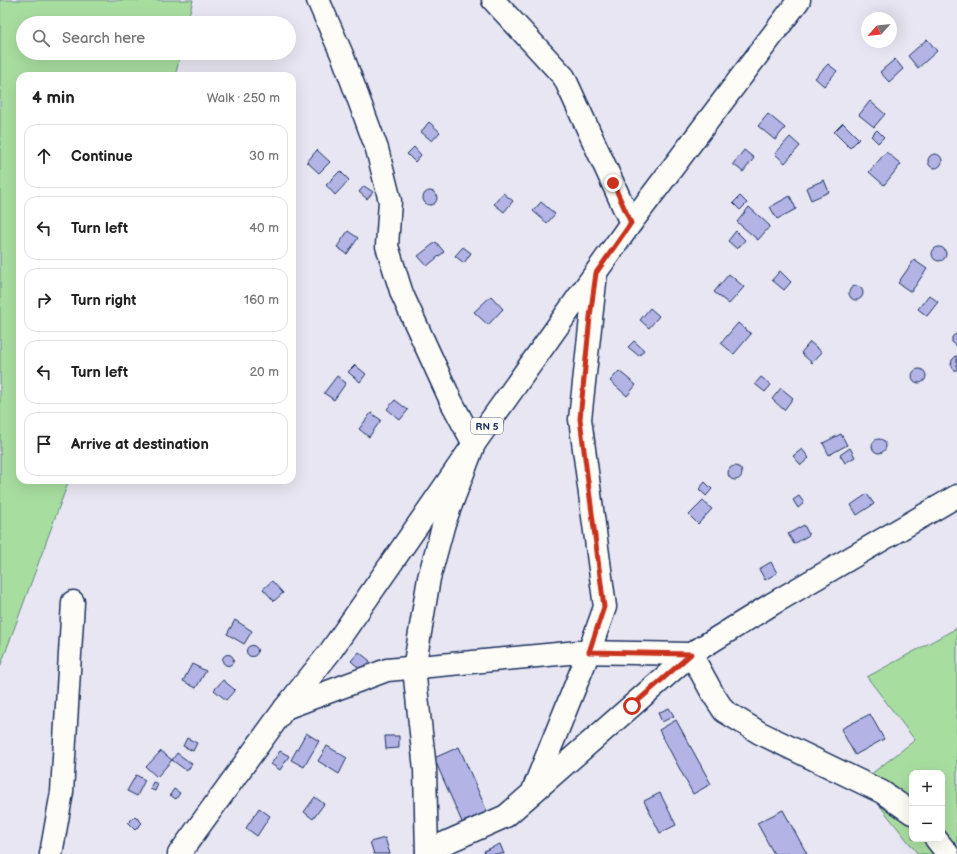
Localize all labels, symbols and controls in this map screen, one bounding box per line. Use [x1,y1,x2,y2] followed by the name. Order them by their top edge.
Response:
[861,12,897,48] north arrow
[16,16,296,60] search box
[30,27,52,49] icon: search
[62,29,145,48] text: Search here
[32,88,75,108] text: 4 min
[207,90,280,106] text: Walk · 250 m
[33,145,55,167] icon: ahead
[71,147,133,166] text: Continue
[249,148,279,164] text: 30 m
[604,174,622,192] route end
[33,217,55,239] icon: left
[71,219,128,238] text: Turn left
[249,220,279,236] text: 40 m
[33,289,55,311] icon: right
[71,291,136,310] text: Turn right
[244,292,279,308] text: 160 m
[33,361,55,383] icon: left
[71,363,128,382] text: Turn left
[249,364,279,380] text: 20 m
[471,418,503,434] road number: RN 5
[33,433,55,455] icon: arrive
[71,435,209,454] text: Arrive at destination
[623,697,641,715] route start
[909,770,945,842] map controls
[909,770,945,806] button: +
[909,806,945,842] button: −

